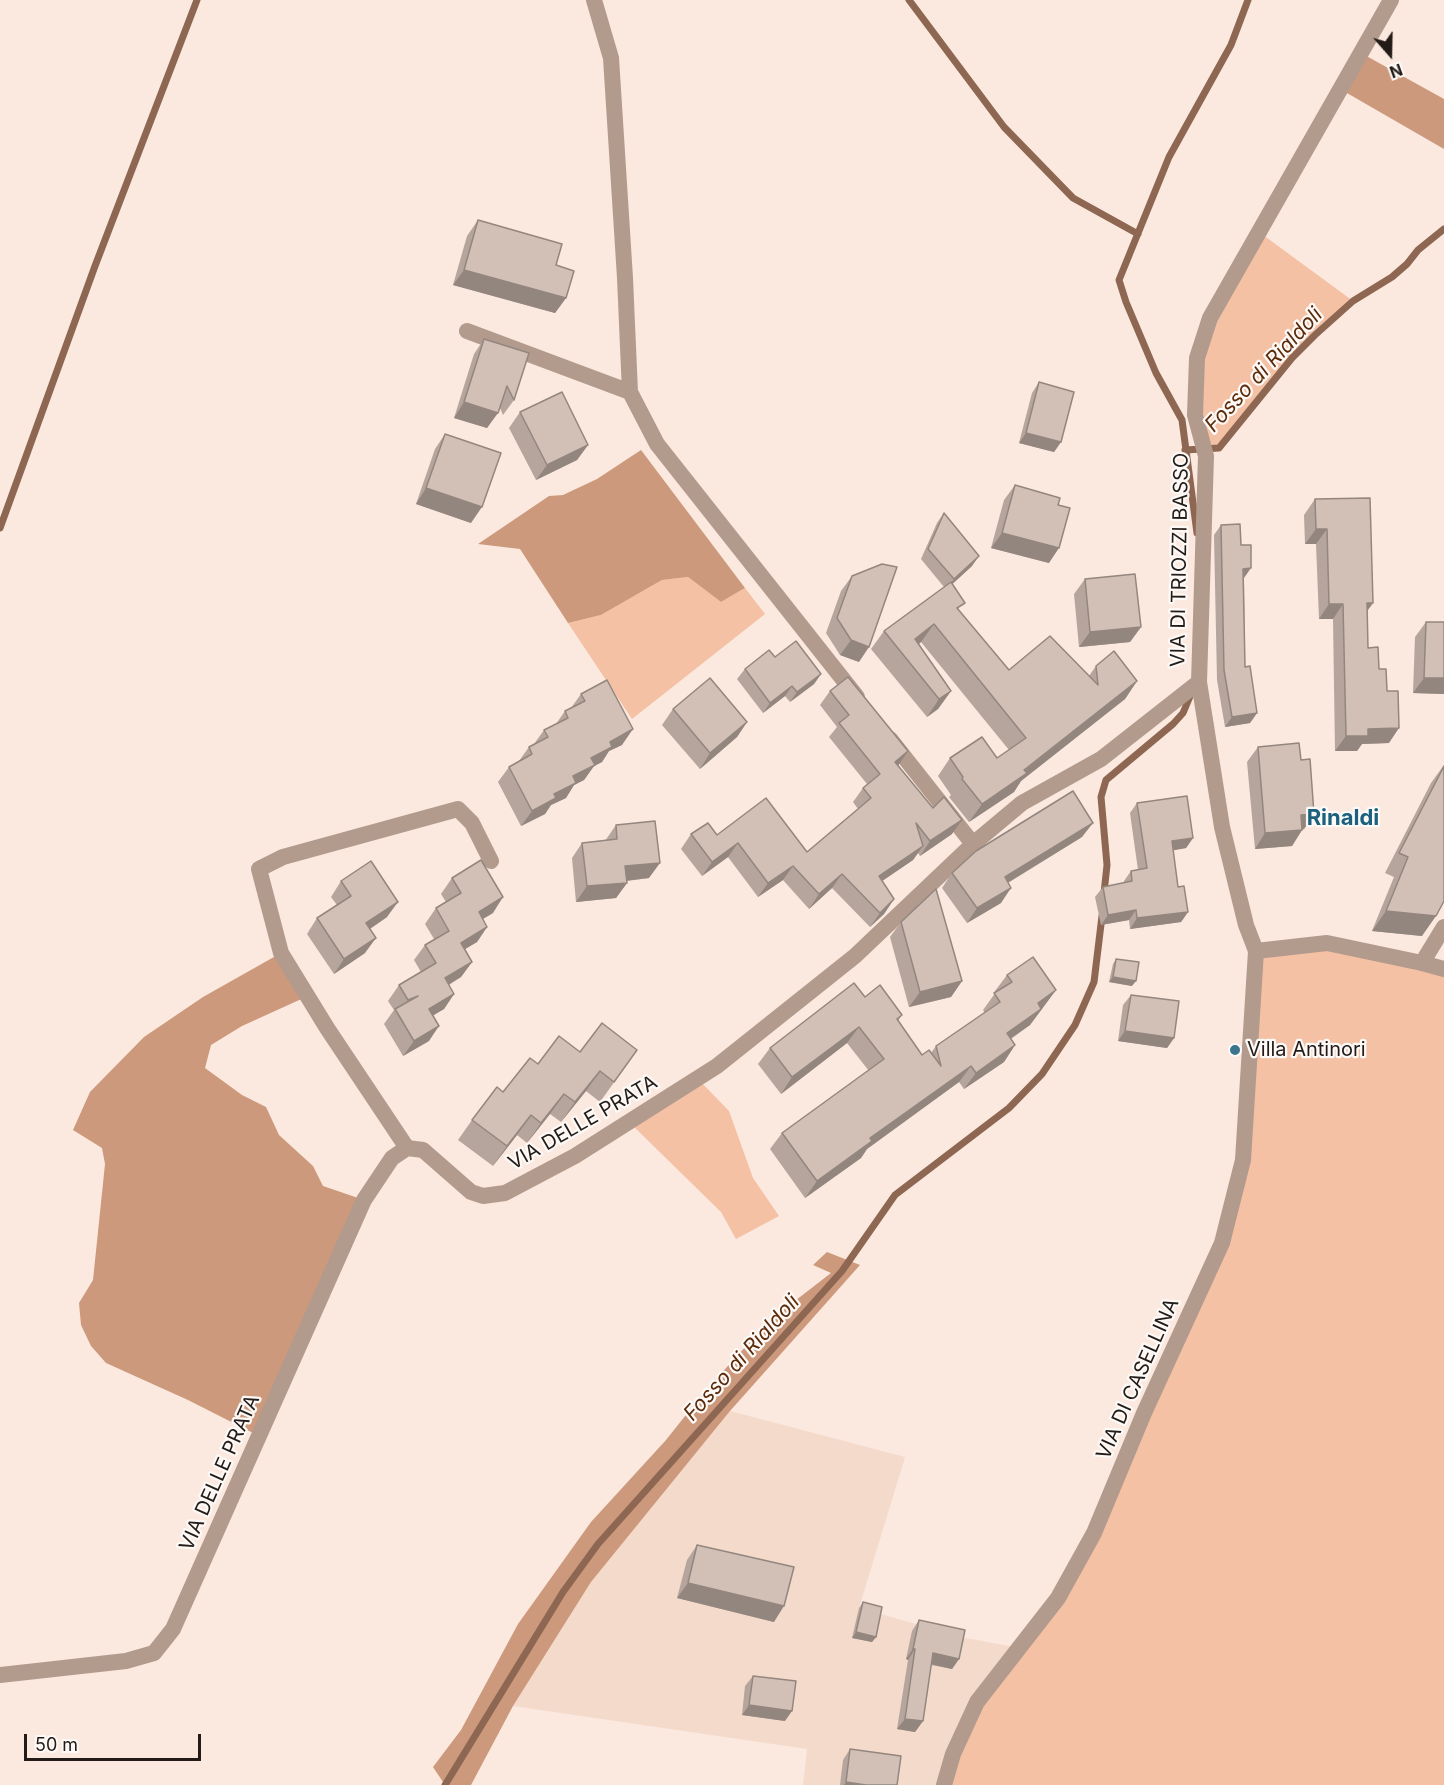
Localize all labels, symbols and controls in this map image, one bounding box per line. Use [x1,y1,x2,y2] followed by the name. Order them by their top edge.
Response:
[1360,24,1420,84] north arrow
[1387,59,1405,82] text: N
[1200,303,1328,437] water label: Fosso di Rialdoli
[1166,453,1194,667] street label: VIA DI TRIOZZI BASSO
[1307,805,1379,831] district label: Rinaldi
[1247,1038,1366,1062] place label: Villa Antinori
[1228,1043,1242,1057] marker: Villa Antinori
[504,1071,662,1175] street label: VIA DELLE PRATA
[679,1290,805,1426] water label: Fosso di Rialdoli
[1092,1295,1184,1463] street label: VIA DI CASELLINA
[175,1391,265,1555] street label: VIA DELLE PRATA
[27,1722,204,1760] scale bar
[35,1734,78,1755] text: 50 m

